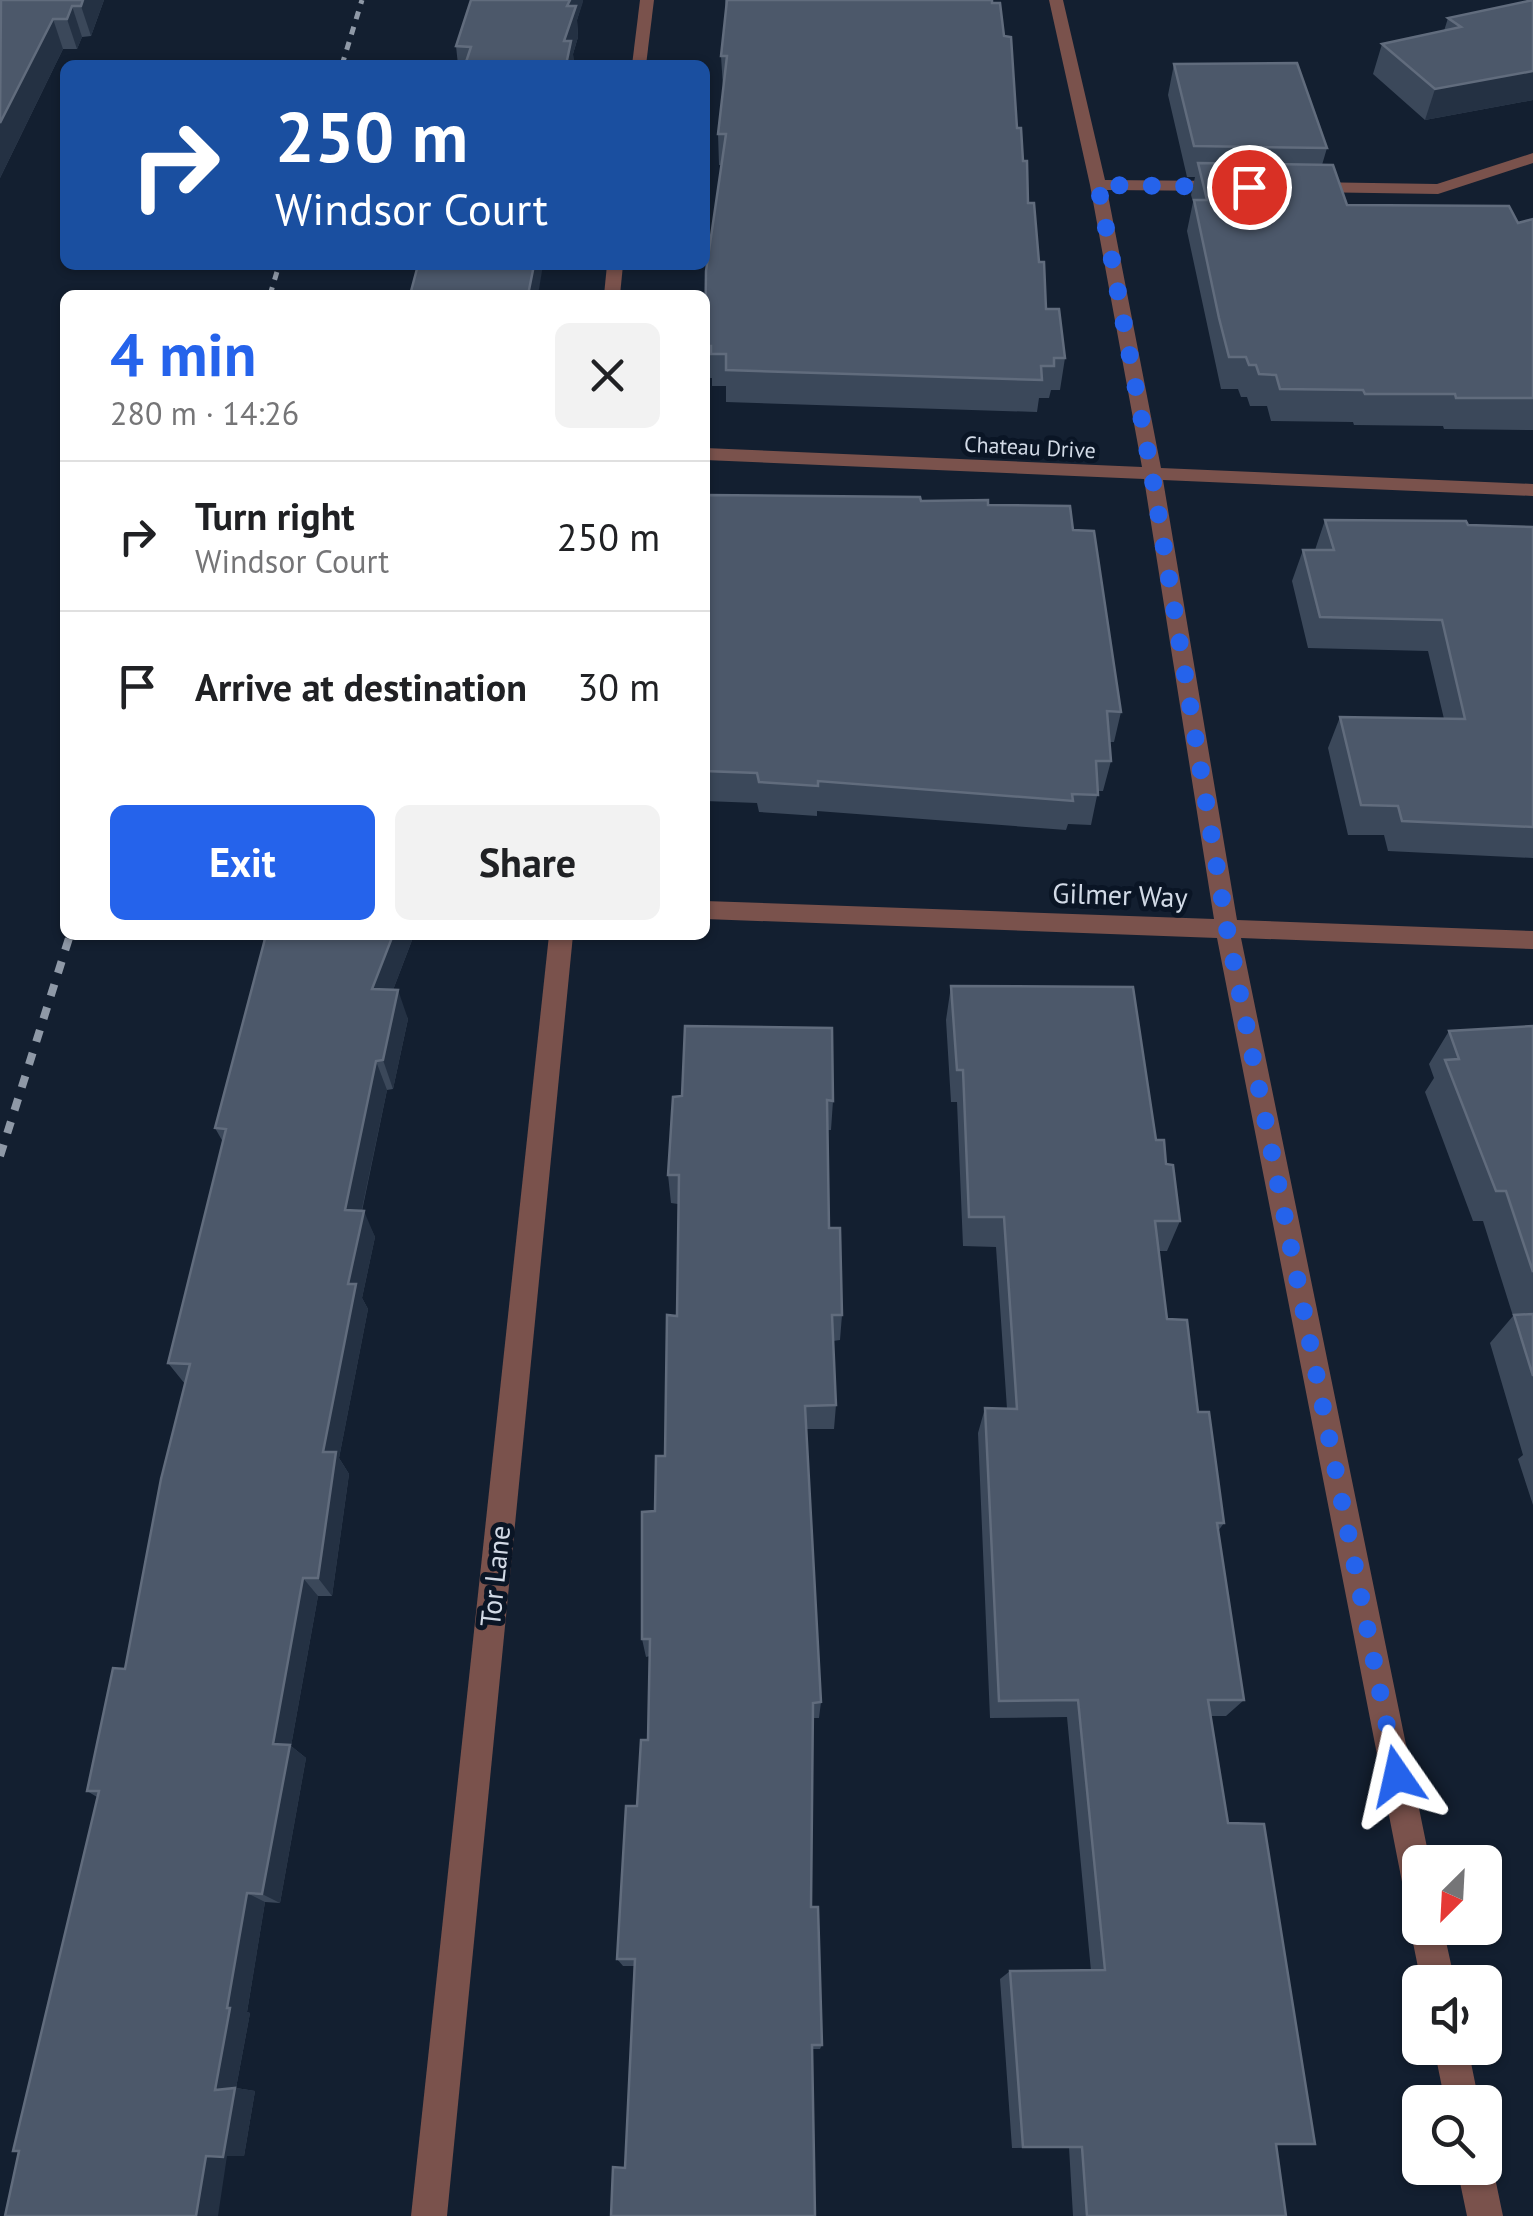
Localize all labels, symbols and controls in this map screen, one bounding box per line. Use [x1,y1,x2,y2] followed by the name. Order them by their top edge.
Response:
[275,91,468,181] text: 250 m
[110,100,240,230] icon: right
[1207,145,1292,230] pin
[1222,160,1277,215] icon: arrive
[275,179,548,237] text: Windsor Court
[110,315,256,393] text: 4 min
[555,323,660,428] button: close
[110,392,299,434] text: 280 m · 14:26
[963,430,1097,464] street label: Chateau Drive
[195,491,355,540] text: Turn right
[110,509,165,564] icon: right
[557,512,660,561] text: 250 m
[195,540,389,582] text: Windsor Court
[110,659,165,714] icon: arrive
[195,662,527,711] text: Arrive at destination
[578,662,660,711] text: 30 m
[110,805,375,920] button: Exit
[395,805,660,920] button: Share
[1052,874,1188,915] street label: Gilmer Way
[471,1524,518,1628] street label: Tor Lane
[1345,1724,1449,1828] position arrow
[1402,1845,1502,1945] north arrow
[1402,1845,1502,2185] map controls
[1402,1965,1502,2065] button: sound
[1402,2085,1502,2185] button: search

